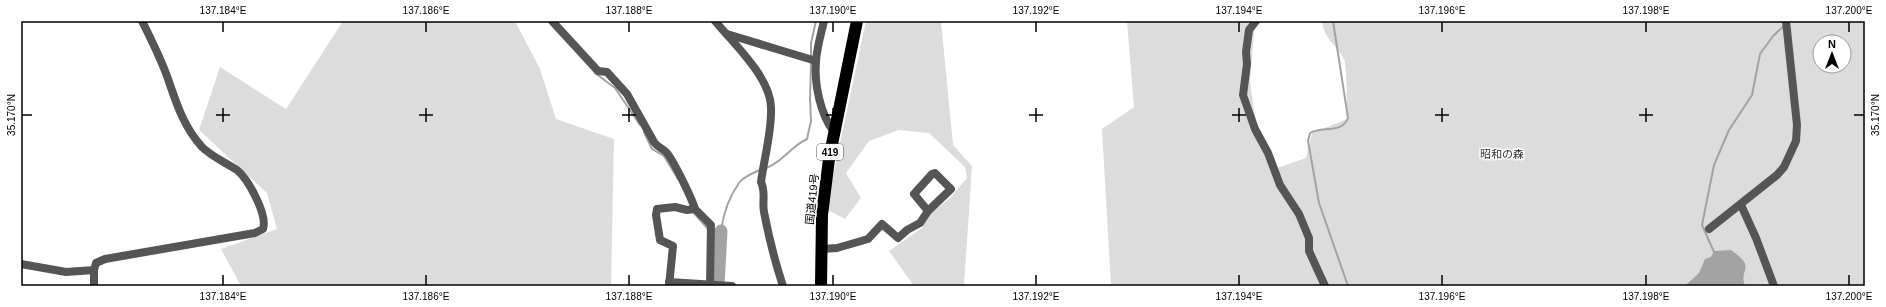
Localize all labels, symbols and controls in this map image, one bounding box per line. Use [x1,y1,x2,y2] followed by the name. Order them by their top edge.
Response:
[200,5,247,16] text: 137.184°E
[403,5,450,16] text: 137.186°E
[606,5,653,16] text: 137.188°E
[810,5,857,16] text: 137.190°E
[1013,5,1060,16] text: 137.192°E
[1216,5,1263,16] text: 137.194°E
[1419,5,1466,16] text: 137.196°E
[1623,5,1670,16] text: 137.198°E
[1826,5,1873,16] text: 137.200°E
[1812,34,1852,74] north arrow
[1828,38,1836,50] text: N
[6,94,17,136] text: 35.170°N
[1870,94,1881,136] text: 35.170°N
[817,144,843,160] road number: 419
[1480,148,1524,160] park label: 昭和の森
[803,173,821,225] street label: 国道419号
[200,291,247,302] text: 137.184°E
[403,291,450,302] text: 137.186°E
[606,291,653,302] text: 137.188°E
[810,291,857,302] text: 137.190°E
[1013,291,1060,302] text: 137.192°E
[1216,291,1263,302] text: 137.194°E
[1419,291,1466,302] text: 137.196°E
[1623,291,1670,302] text: 137.198°E
[1826,291,1873,302] text: 137.200°E

